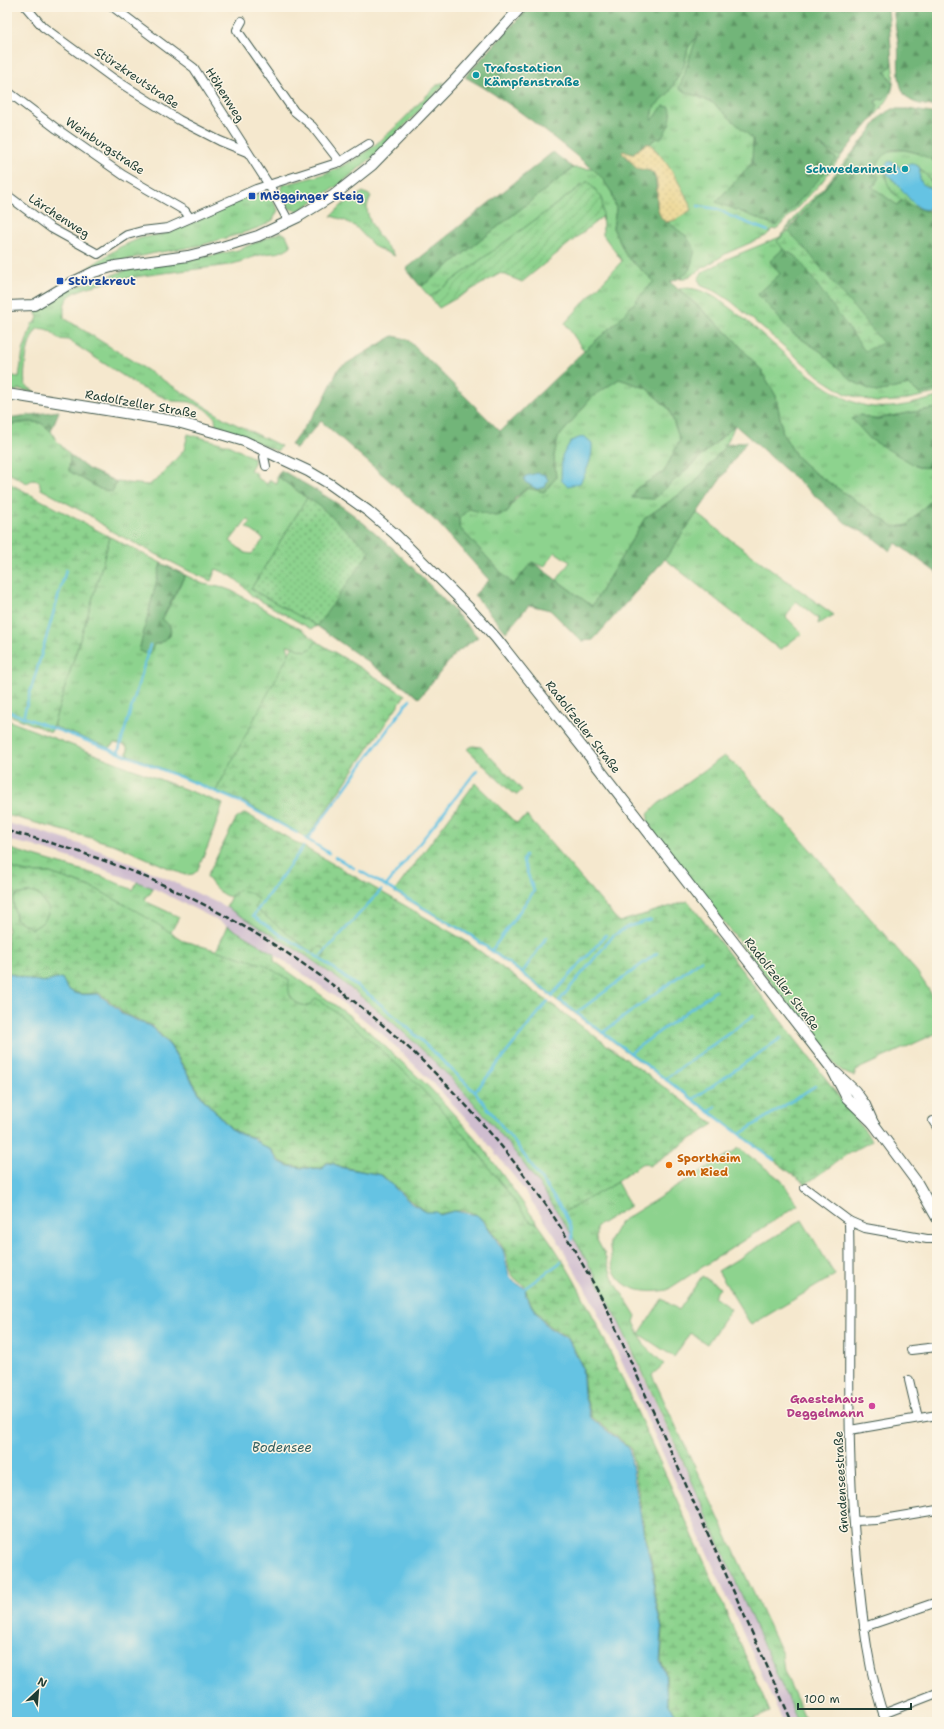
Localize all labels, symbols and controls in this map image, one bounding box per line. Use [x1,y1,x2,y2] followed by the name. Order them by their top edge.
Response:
[92,44,183,112] street label: Stürzkreutstraße
[484,60,580,90] place label: Trafostation Kämpfenstraße
[202,65,248,125] street label: Höhenweg
[471,70,481,80] marker: Trafostation Kämpfenstraße
[62,114,148,179] street label: Weinburgstraße
[806,161,897,177] place label: Schwedeninsel
[900,164,910,174] marker: Schwedeninsel
[260,188,364,204] place label: Mögginger Steig
[25,190,93,242] street label: Lärchenweg
[247,191,257,201] marker: Mögginger Steig
[68,273,136,289] place label: Stürzkreut
[55,276,65,286] marker: Stürzkreut
[84,386,198,422] street label: Radolfzeller Straße
[542,677,624,777] street label: Radolfzeller Straße
[741,934,823,1034] street label: Radolfzeller Straße
[677,1150,741,1180] place label: Sportheim am Ried
[664,1160,674,1170] marker: Sportheim am Ried
[786,1391,864,1421] place label: Gaestehaus Deggelmann
[867,1401,877,1411] marker: Gaestehaus Deggelmann
[830,1430,852,1533] street label: Gnadenseestraße
[252,1439,312,1456] water label: Bodensee
[18,1671,58,1711] north arrow
[35,1674,50,1691] text: N
[798,1685,911,1711] scale bar
[804,1691,840,1707] text: 100 m

